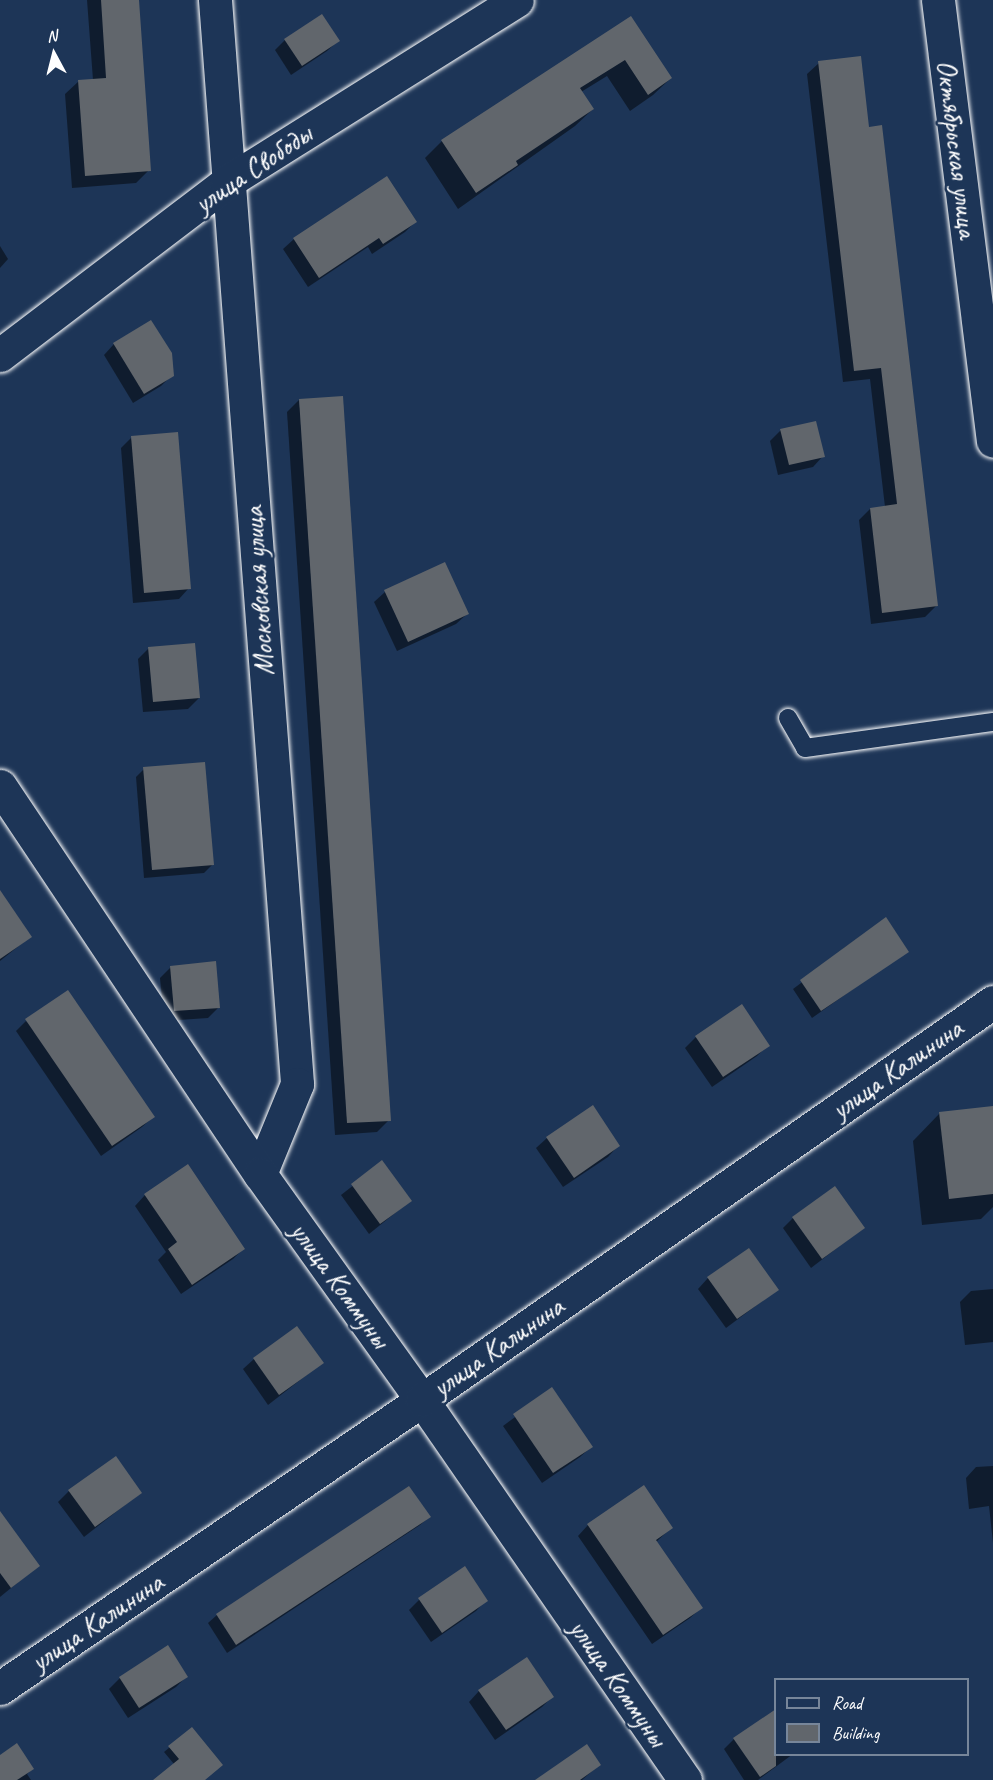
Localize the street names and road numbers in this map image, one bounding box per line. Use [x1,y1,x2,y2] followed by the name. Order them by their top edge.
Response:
[929,58,985,240] street label: Октябрьская улица
[189,118,317,220] street label: улица Свободы
[236,505,282,677] street label: Московская улица
[824,1011,970,1127] street label: улица Калинина
[282,1215,398,1355] street label: улица Коммуны
[425,1289,571,1405] street label: улица Калинина
[24,1565,170,1679] street label: улица Калинина
[561,1612,675,1754] street label: улица Коммуны

